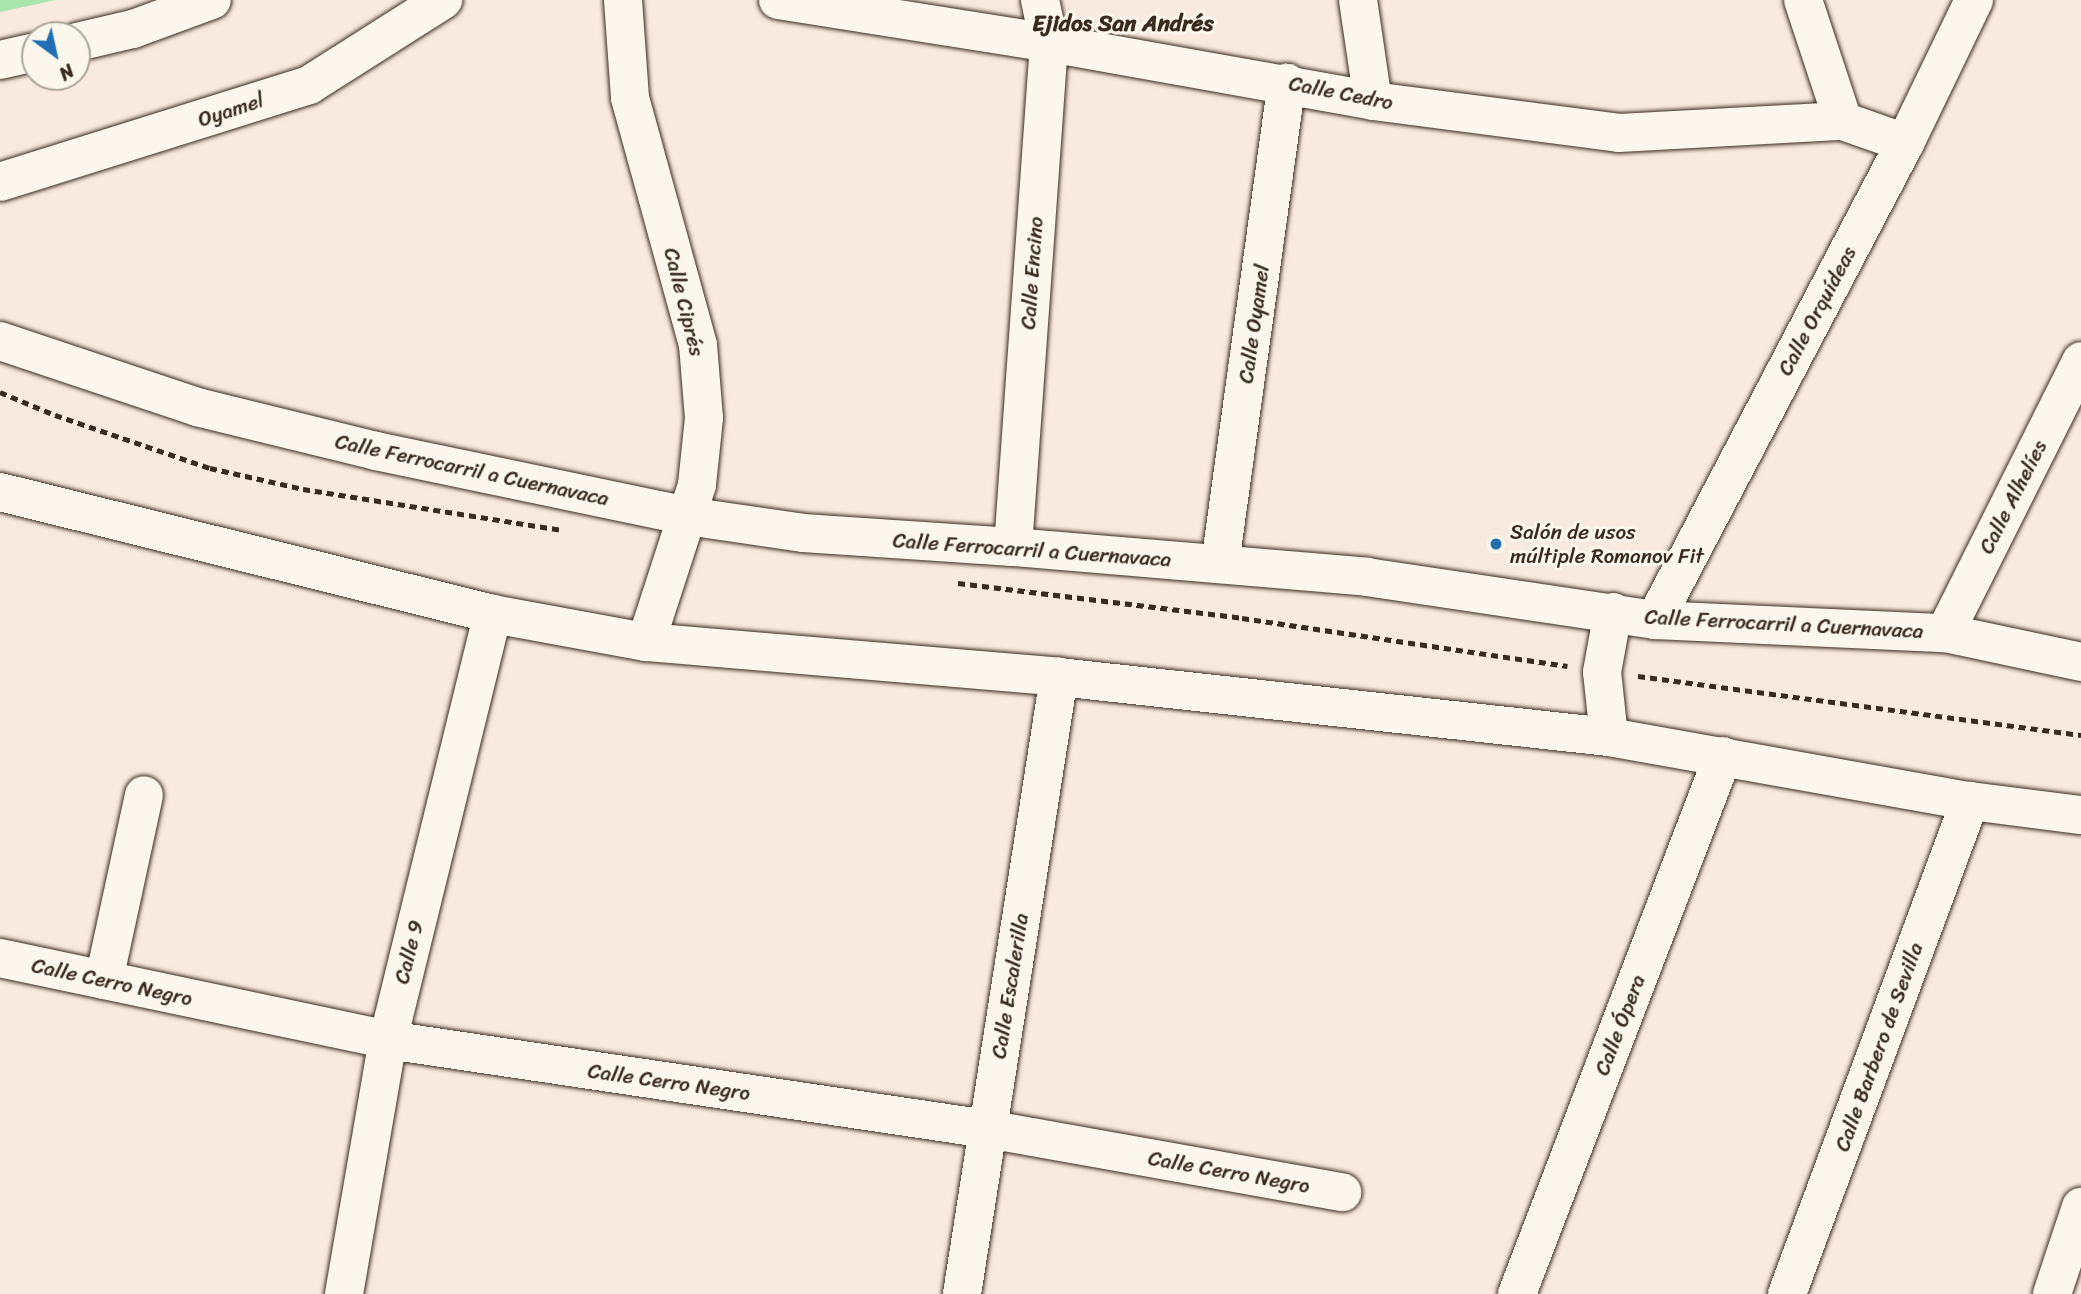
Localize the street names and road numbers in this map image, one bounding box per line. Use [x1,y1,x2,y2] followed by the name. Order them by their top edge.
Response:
[1287,71,1395,115] street label: Calle Cedro
[195,88,267,132] street label: Oyamel
[1015,216,1049,330] street label: Calle Encino
[1772,242,1862,380] street label: Calle Orquídeas
[658,246,710,358] street label: Calle Ciprés
[1233,263,1275,385] street label: Calle Oyamel
[332,429,612,511] street label: Calle Ferrocarril a Cuernavaca
[1973,435,2053,559] street label: Calle Alhelíes
[891,528,1173,572] street label: Calle Ferrocarril a Cuernavaca
[1643,604,1925,644] street label: Calle Ferrocarril a Cuernavaca
[986,911,1034,1061] street label: Calle Escalerilla
[389,918,429,986] street label: Calle 9
[1830,939,1928,1155] street label: Calle Barbero de Sevilla
[29,953,195,1011] street label: Calle Cerro Negro
[1589,971,1651,1079] street label: Calle Ópera
[586,1058,752,1106] street label: Calle Cerro Negro
[1146,1145,1312,1199] street label: Calle Cerro Negro

